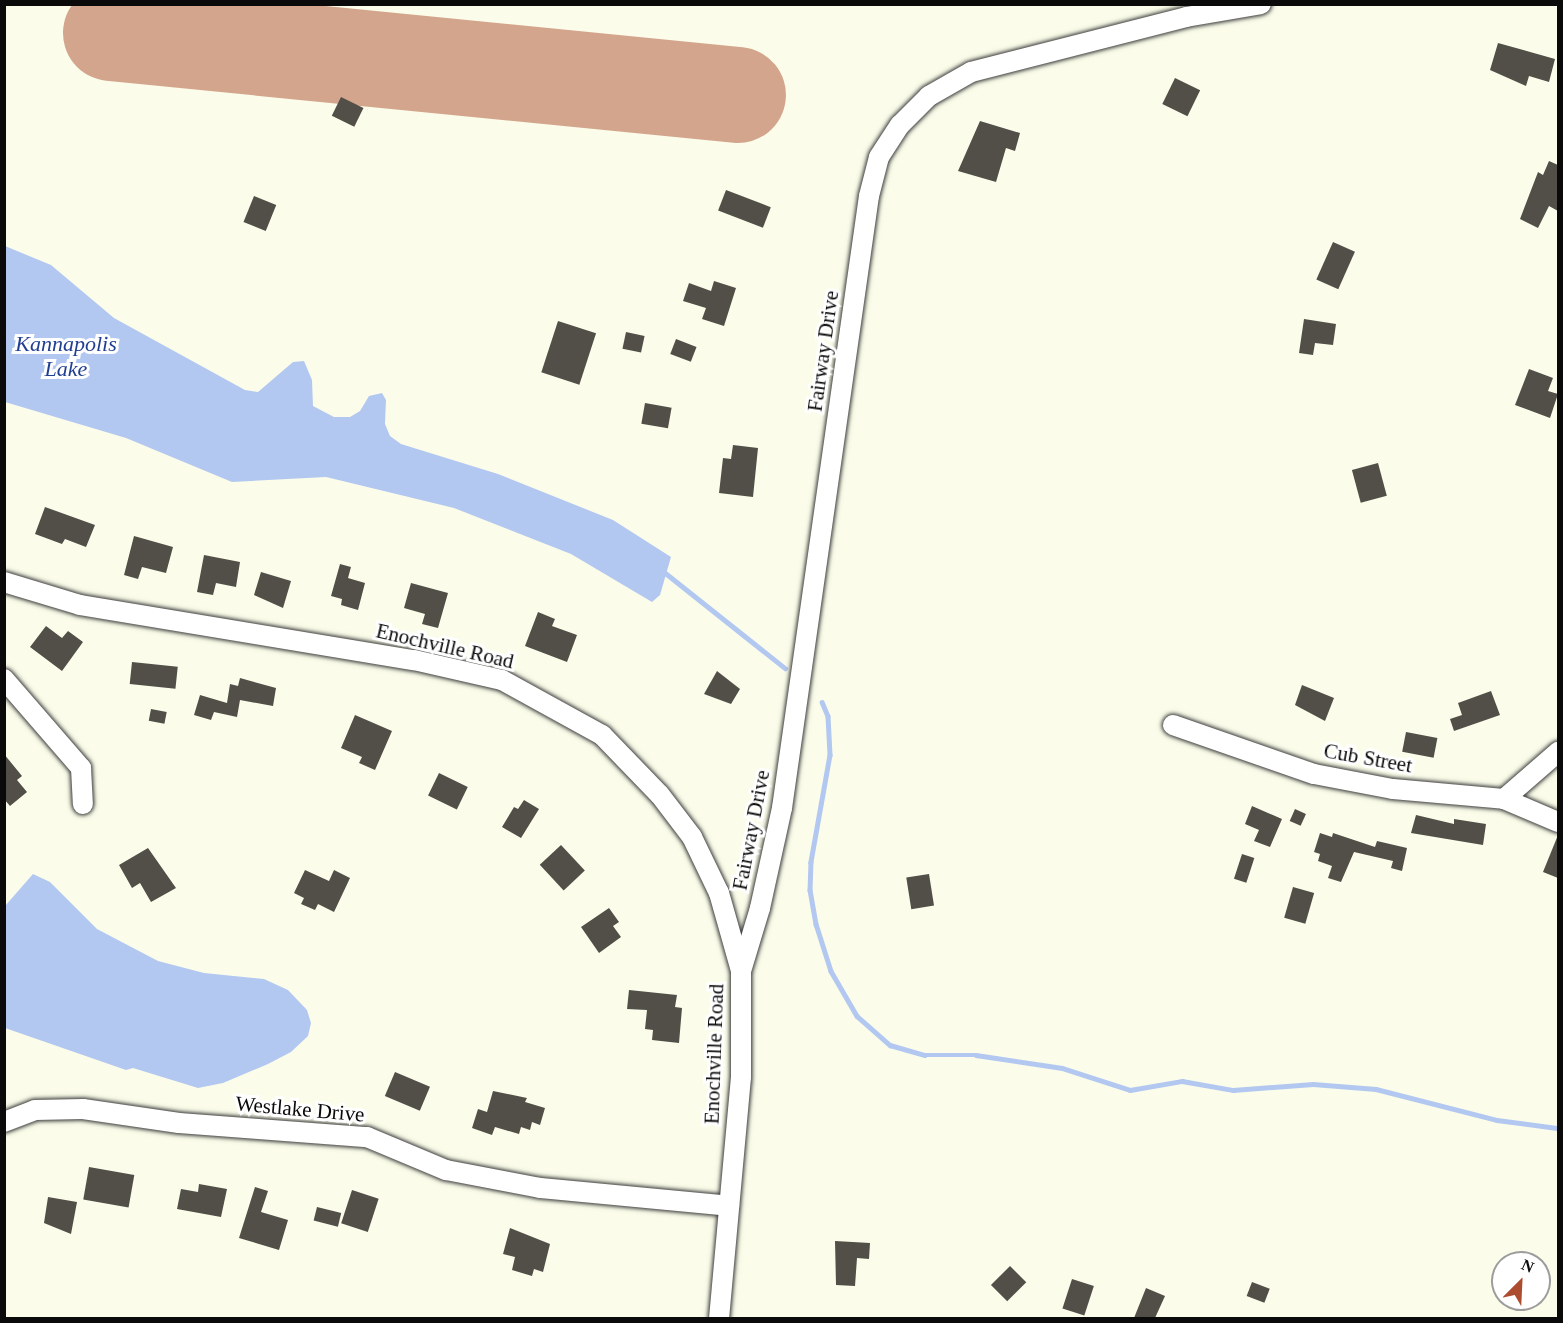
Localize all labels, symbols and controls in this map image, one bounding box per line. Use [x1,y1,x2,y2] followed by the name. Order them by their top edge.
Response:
[802,289,844,413] street label: Fairway Drive
[15,330,117,382] water label: Kannapolis Lake
[374,618,516,674] street label: Enochville Road
[1322,738,1414,778] street label: Cub Street
[727,768,775,892] street label: Fairway Drive
[699,983,729,1125] street label: Enochville Road
[234,1091,366,1127] street label: Westlake Drive
[1491,1251,1551,1311] north arrow
[1519,1256,1536,1276] text: N

